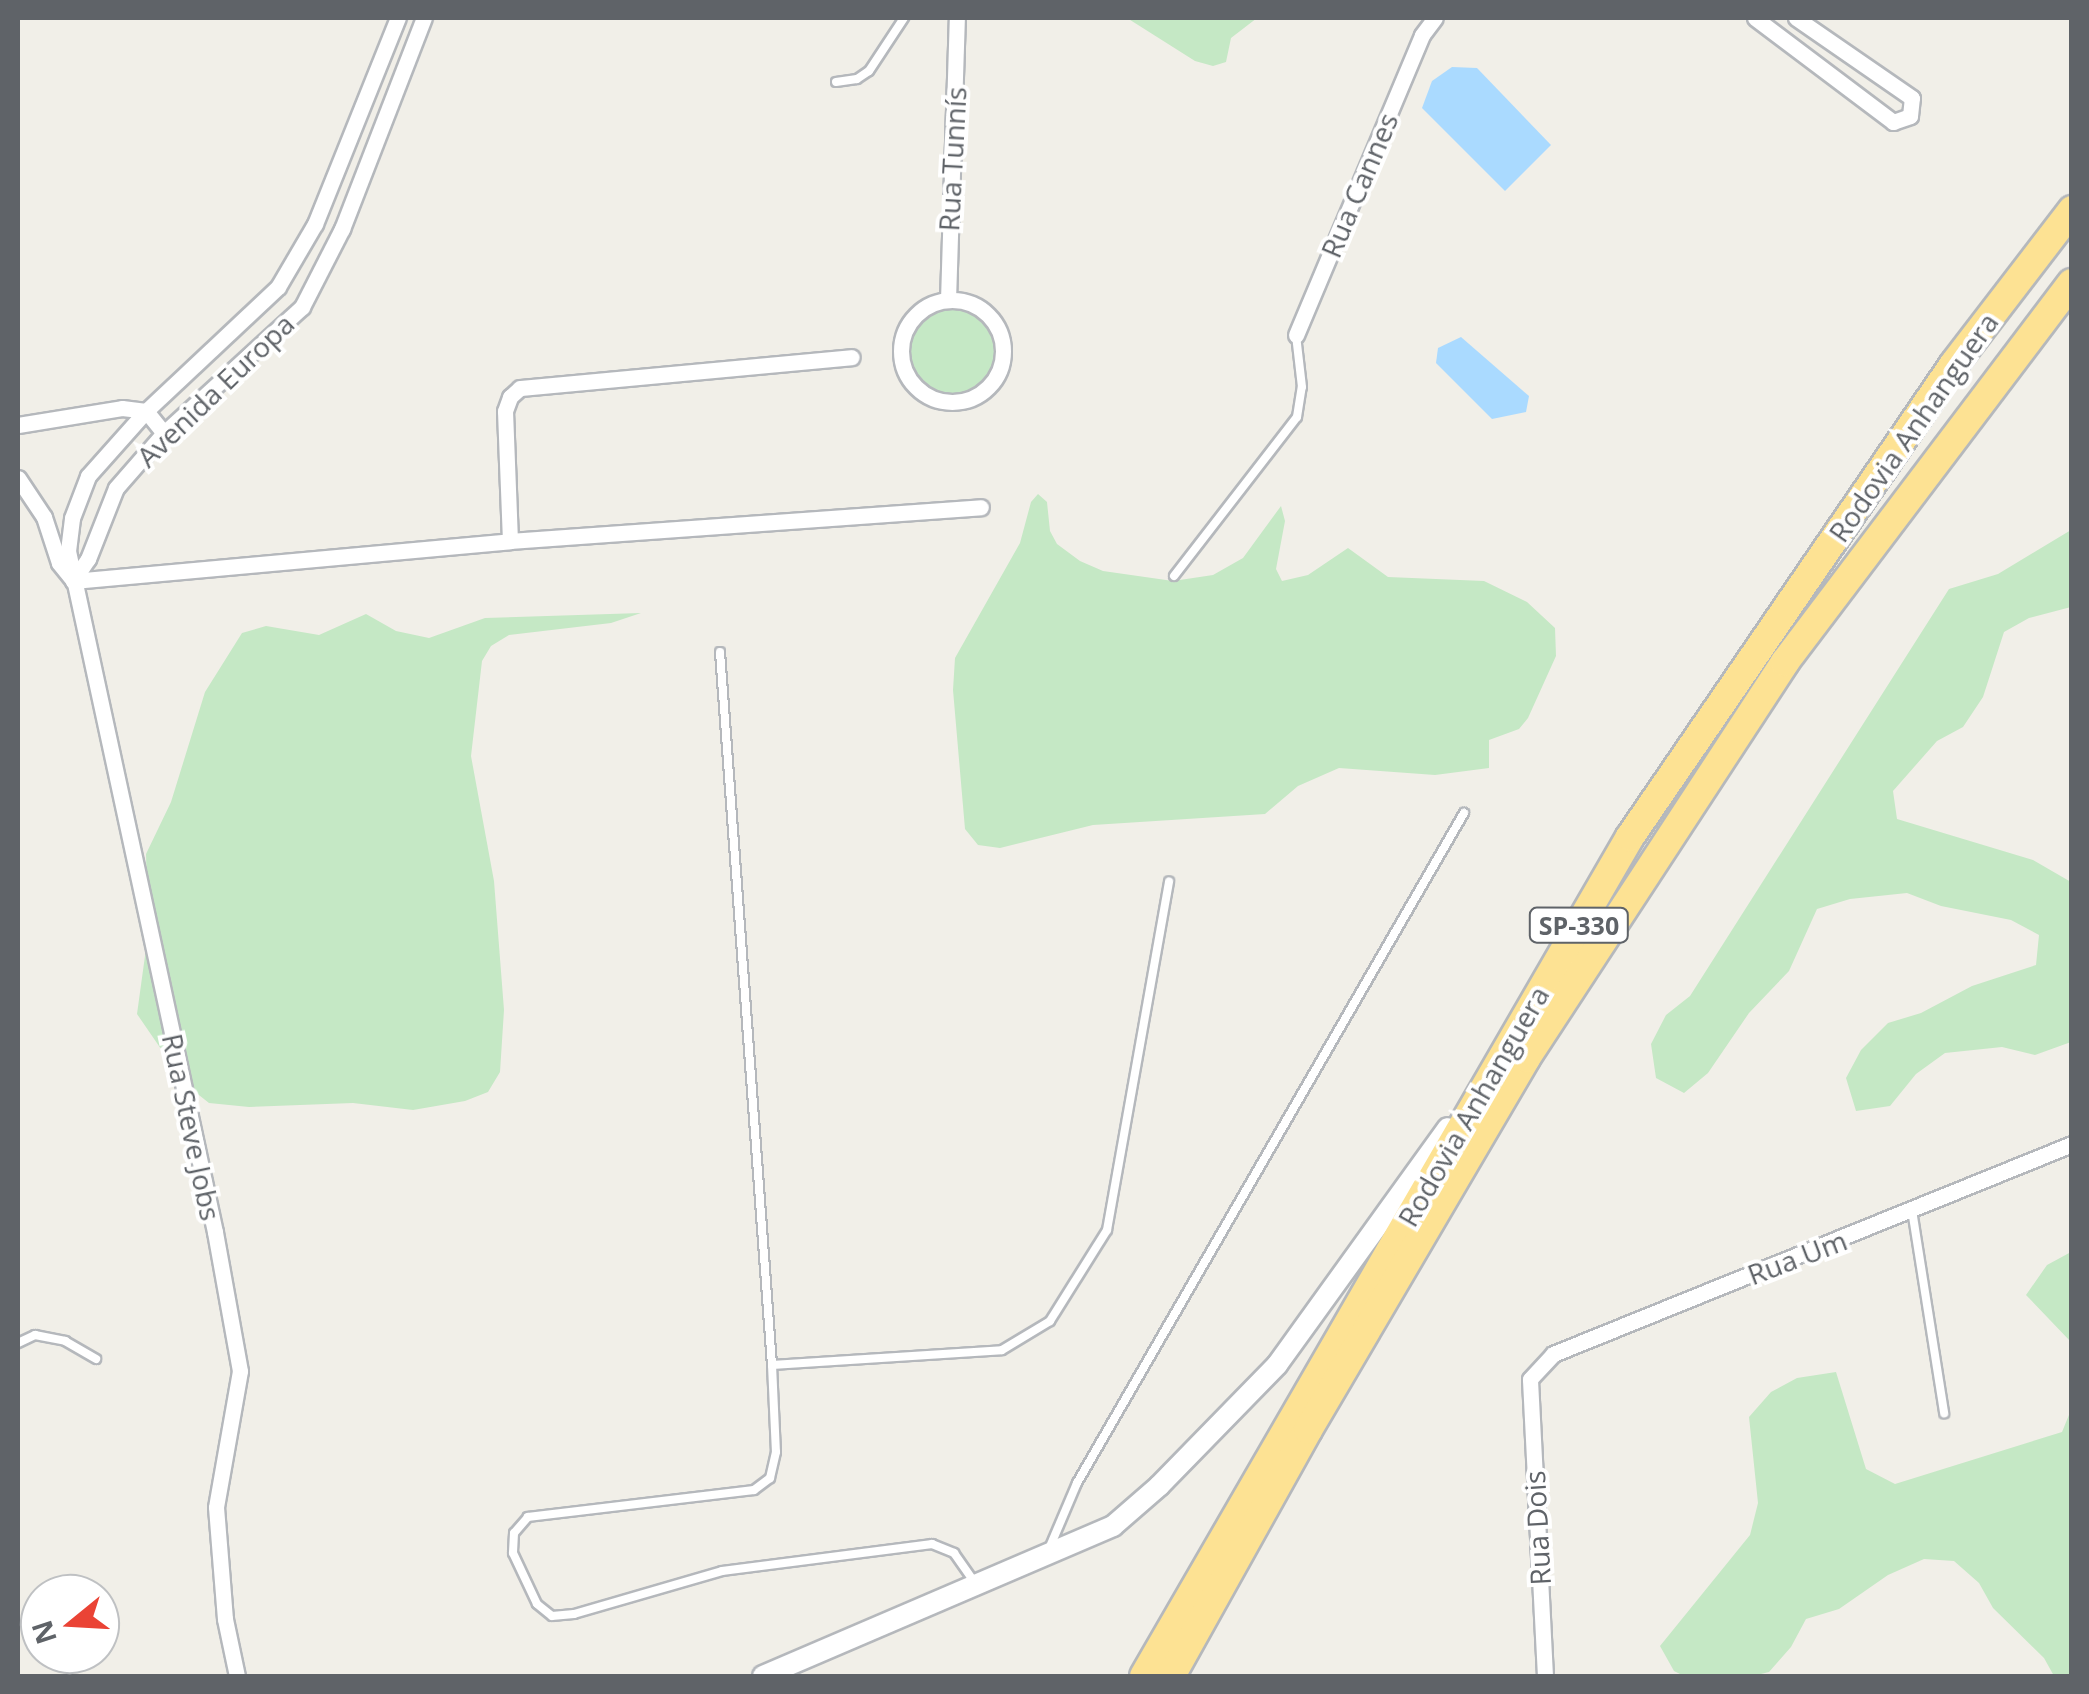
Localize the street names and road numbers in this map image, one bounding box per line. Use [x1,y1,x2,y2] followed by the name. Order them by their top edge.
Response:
[931,86,973,232] street label: Rua Tunnís
[1313,108,1405,262] street label: Rua Cannes
[1821,306,2005,548] street label: Rodovia Anhanguera
[129,307,301,473] street label: Avenida Europa
[1526,905,1632,945] road number: SP-330
[1390,980,1556,1232] street label: Rodovia Anhanguera
[156,1031,228,1223] street label: Rua Steve Jobs
[1743,1223,1851,1291] street label: Rua Um
[1517,1470,1557,1586] street label: Rua Dois

